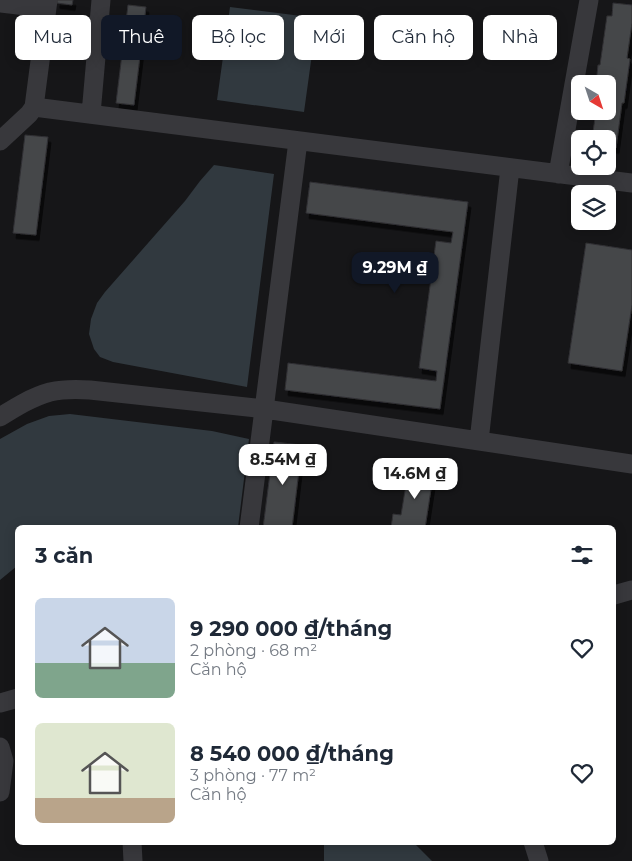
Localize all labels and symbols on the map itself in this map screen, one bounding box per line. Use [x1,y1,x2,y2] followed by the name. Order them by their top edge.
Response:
[571,75,616,120] north arrow
[349,252,441,294] pin: 9.29M ₫
[237,444,329,486] pin: 8.54M ₫
[369,458,461,500] pin: 14.6M ₫

